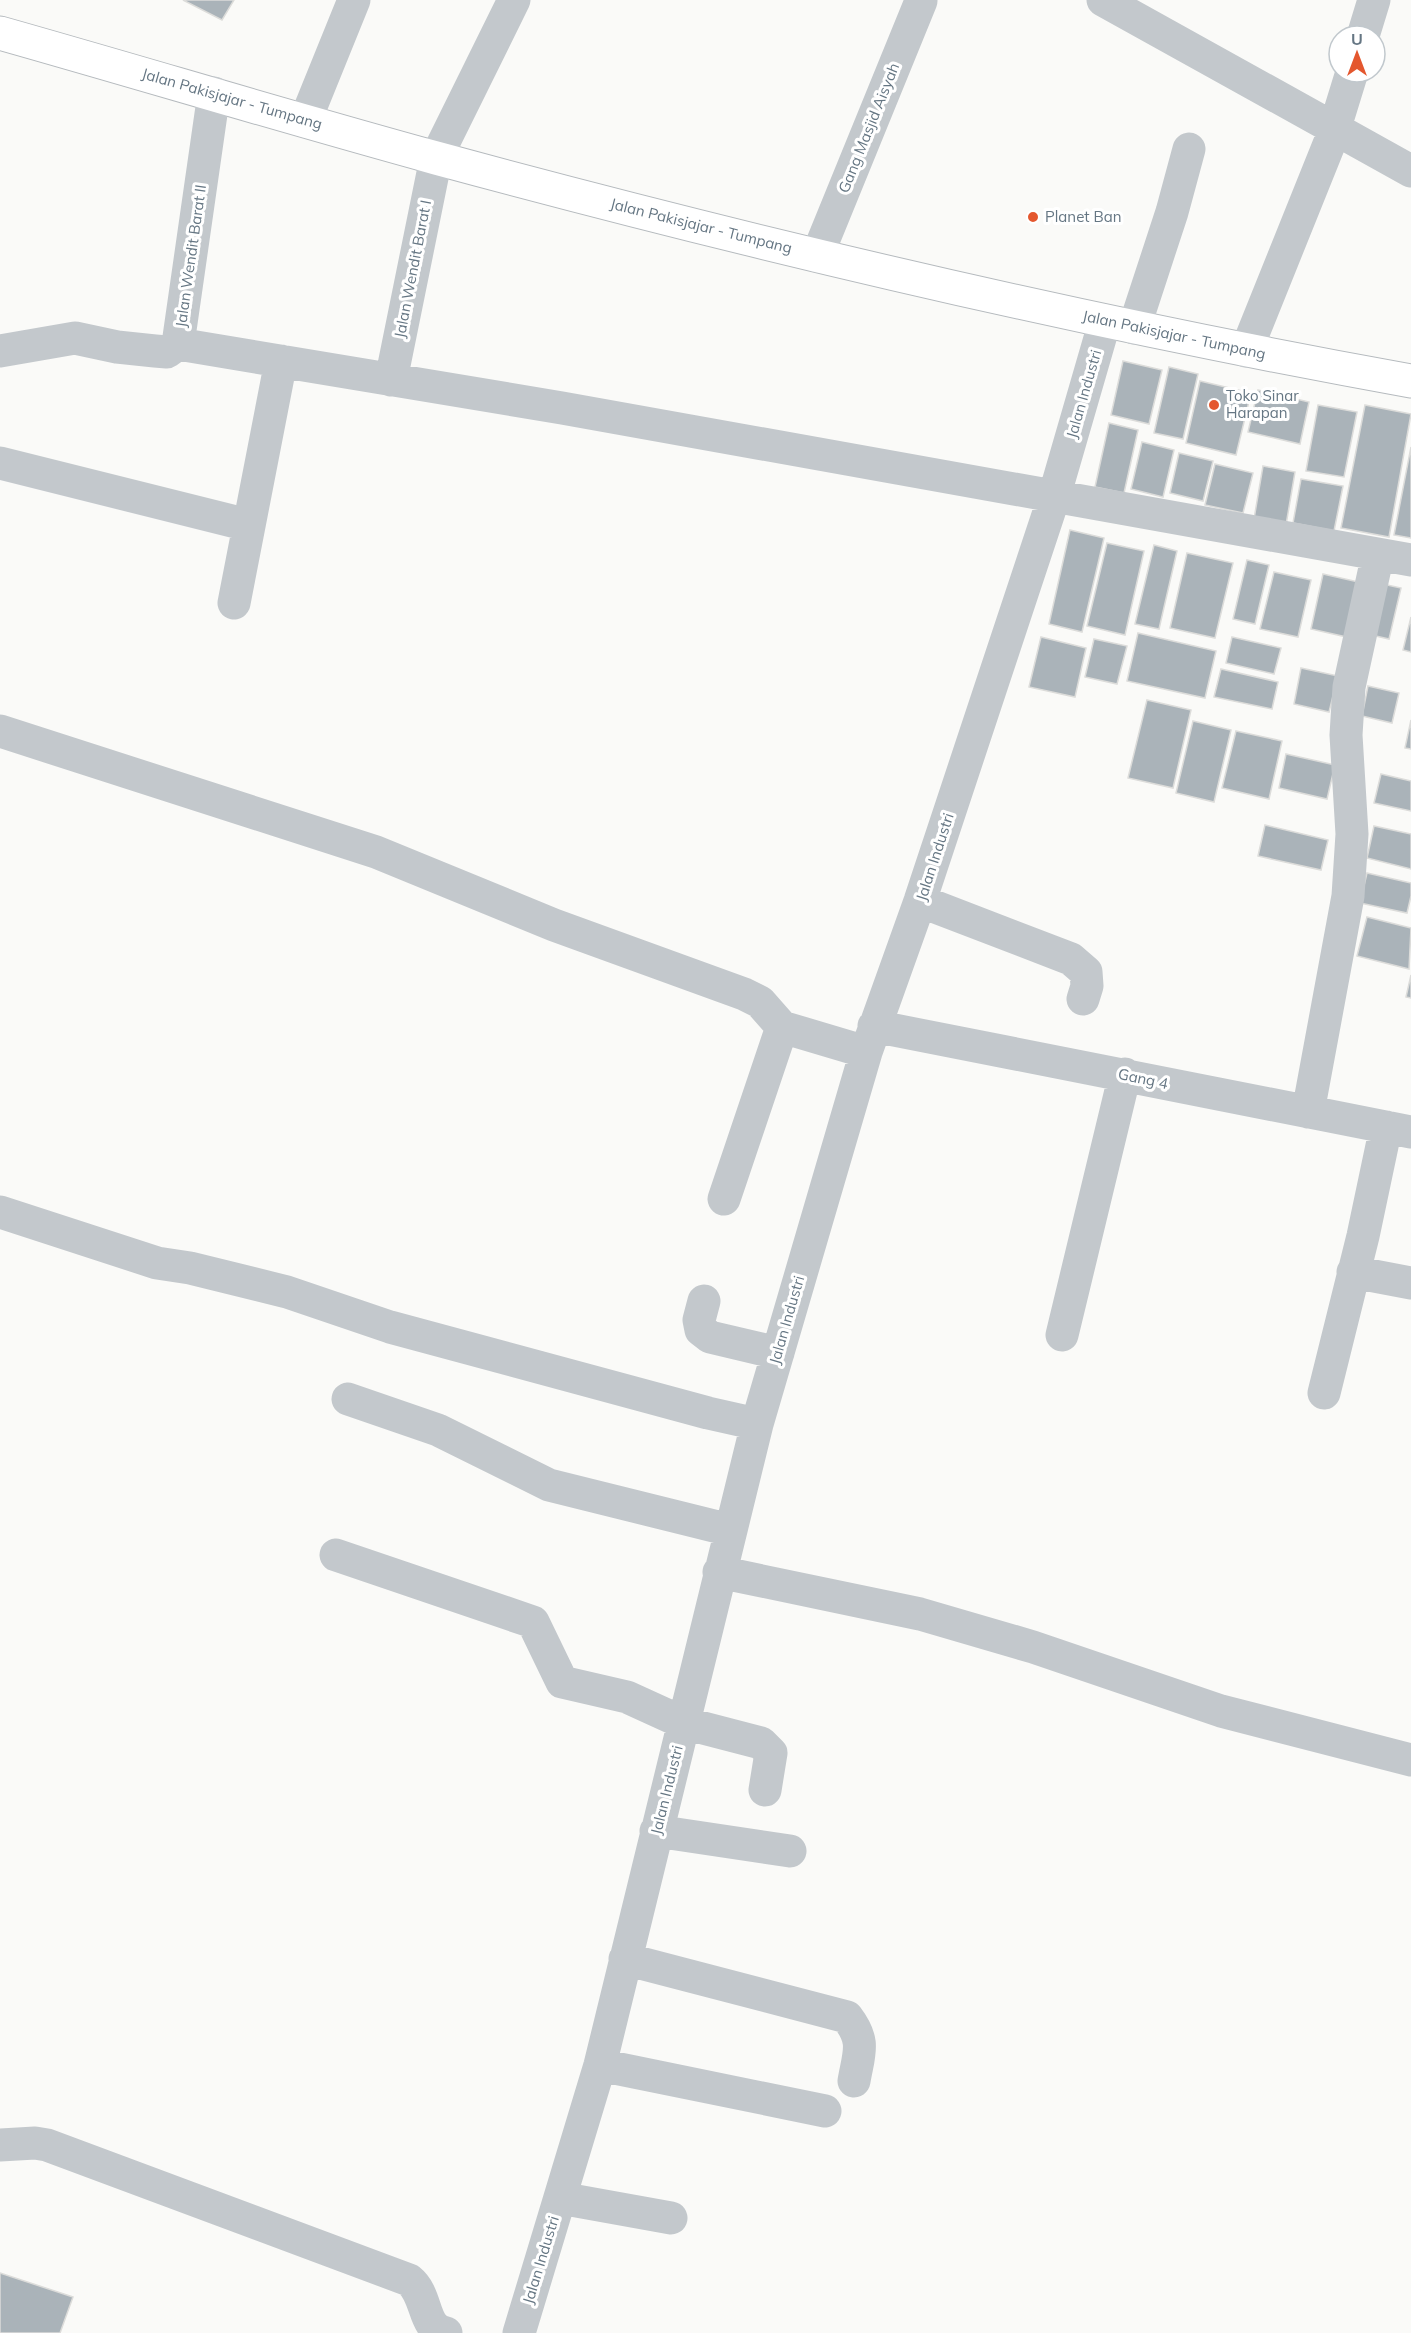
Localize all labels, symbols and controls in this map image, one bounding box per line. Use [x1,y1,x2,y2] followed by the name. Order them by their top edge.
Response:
[1327,24,1387,84] north arrow
[1351,29,1363,49] text: U
[834,60,903,196] street label: Gang Masjid Aisyah
[140,64,325,133] street label: Jalan Pakisjajar - Tumpang
[171,183,210,329] street label: Jalan Wendit Barat II
[608,194,794,257] street label: Jalan Pakisjajar - Tumpang
[390,198,435,340] street label: Jalan Wendit Barat I
[1045,207,1121,226] place label: Planet Ban
[1026,210,1040,224] marker: Planet Ban
[1081,306,1267,363] street label: Jalan Pakisjajar - Tumpang
[1062,347,1105,440] street label: Jalan Industri
[1226,386,1299,422] place label: Toko Sinar Harapan
[1207,398,1221,412] marker: Toko Sinar Harapan
[911,811,958,903] street label: Jalan Industri
[1116,1064,1170,1093] street label: Gang 4
[765,1273,808,1366] street label: Jalan Industri
[646,1743,687,1836] street label: Jalan Industri
[518,2213,563,2306] street label: Jalan Industri

